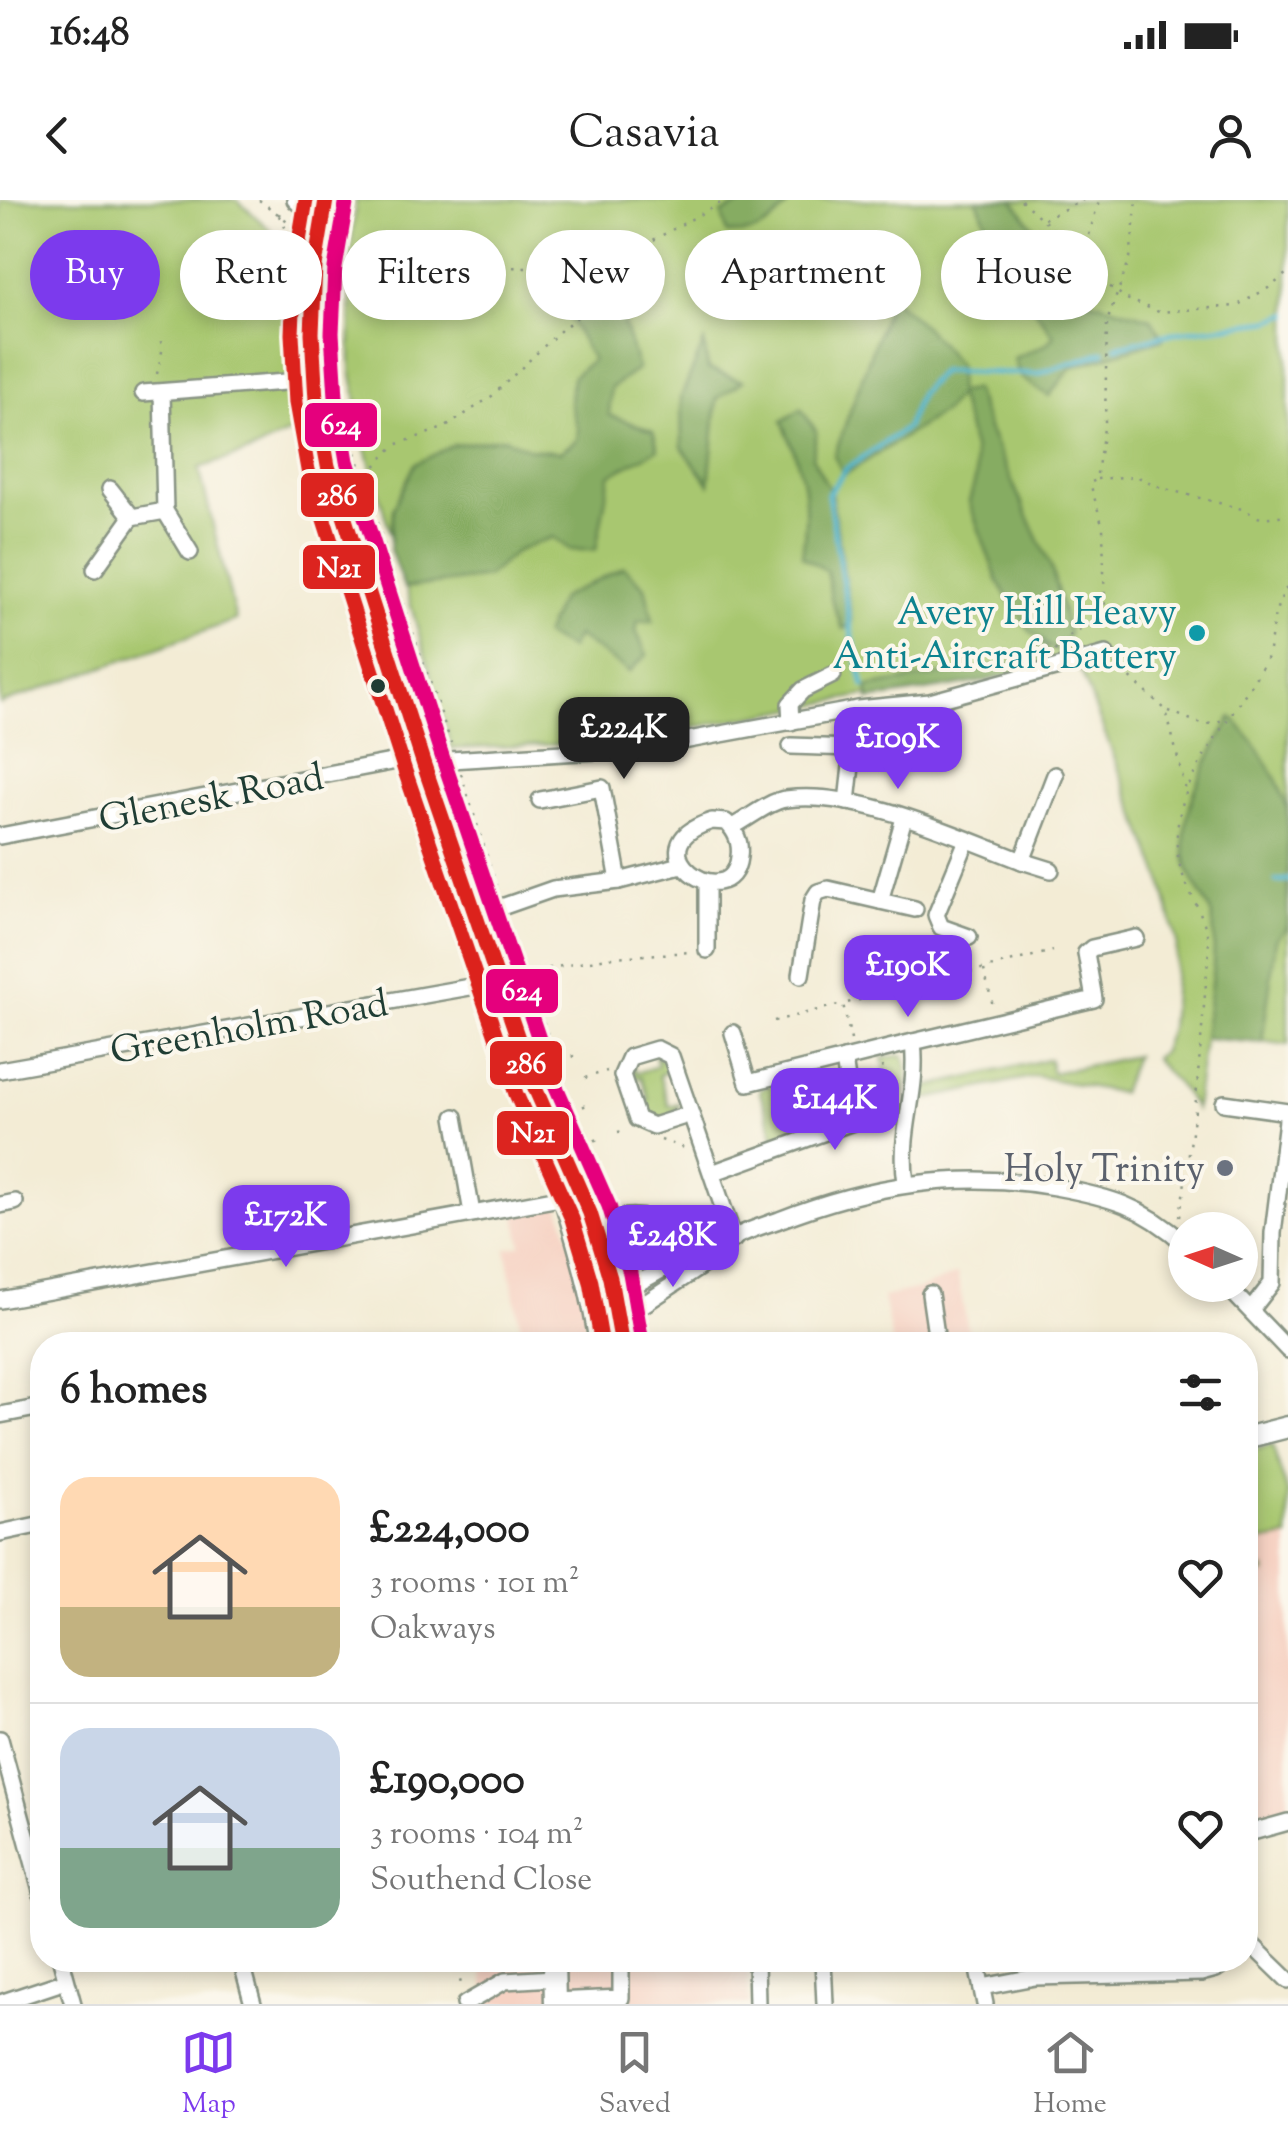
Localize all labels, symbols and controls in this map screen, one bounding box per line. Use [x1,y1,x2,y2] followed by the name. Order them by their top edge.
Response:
[50,8,129,62] text: 16:48
[568,103,720,168] text: Casavia
[30,108,85,163] icon: back
[1203,108,1258,163] icon: person
[30,230,160,320] chip: Buy
[180,230,322,320] chip: Rent
[342,230,506,320] chip: Filters
[526,230,665,320] chip: New
[685,230,921,320] chip: Apartment
[941,230,1108,320] chip: House
[303,401,379,449] line badge: 624
[321,407,361,447] text: 624
[299,471,376,519] line badge: 286
[316,478,358,518] text: 286
[301,543,377,591] line badge: N21
[317,550,362,590] text: N21
[833,588,1177,686] place label: Avery Hill Heavy Anti-Aircraft Battery
[1186,622,1208,644] marker: Avery Hill Heavy Anti-Aircraft Battery
[368,676,388,696] unlabelled marker
[554,697,694,782] pin: £224K
[580,706,668,752] text: £224K
[828,707,968,792] pin: £109K
[856,716,940,762] text: £109K
[95,753,329,849] street label: Glenesk Road
[838,935,978,1020] pin: £190K
[866,944,950,990] text: £190K
[484,967,560,1015] line badge: 624
[502,973,542,1013] text: 624
[107,979,393,1081] street label: Greenholm Road
[488,1039,564,1087] line badge: 286
[505,1046,547,1086] text: 286
[765,1068,905,1153] pin: £144K
[793,1077,877,1123] text: £144K
[495,1109,571,1157] line badge: N21
[511,1115,556,1155] text: N21
[1004,1145,1205,1199] place label: Holy Trinity
[1214,1157,1236,1179] marker: Holy Trinity
[216,1185,356,1270] pin: £172K
[245,1194,327,1240] text: £172K
[603,1205,743,1290] pin: £248K
[1168,1212,1258,1302] north arrow
[1168,1212,1258,1302] map controls
[629,1214,717,1260] text: £248K
[60,1362,207,1422] text: 6 homes
[1173,1365,1228,1420] icon: filters
[370,1501,530,1561] text: £224,000
[140,1517,260,1637] icon: home
[1173,1550,1228,1605] icon: heart
[370,1561,580,1607] text: 3 rooms · 101 m²
[370,1607,496,1653] text: Oakways
[370,1752,525,1812] text: £190,000
[140,1768,260,1888] icon: home
[1173,1801,1228,1856] icon: heart
[370,1812,584,1858] text: 3 rooms · 104 m²
[370,1858,592,1904] text: Southend Close
[181,2025,236,2125] tab: Map
[599,2025,671,2125] tab: Saved
[1033,2025,1107,2125] tab: Home

